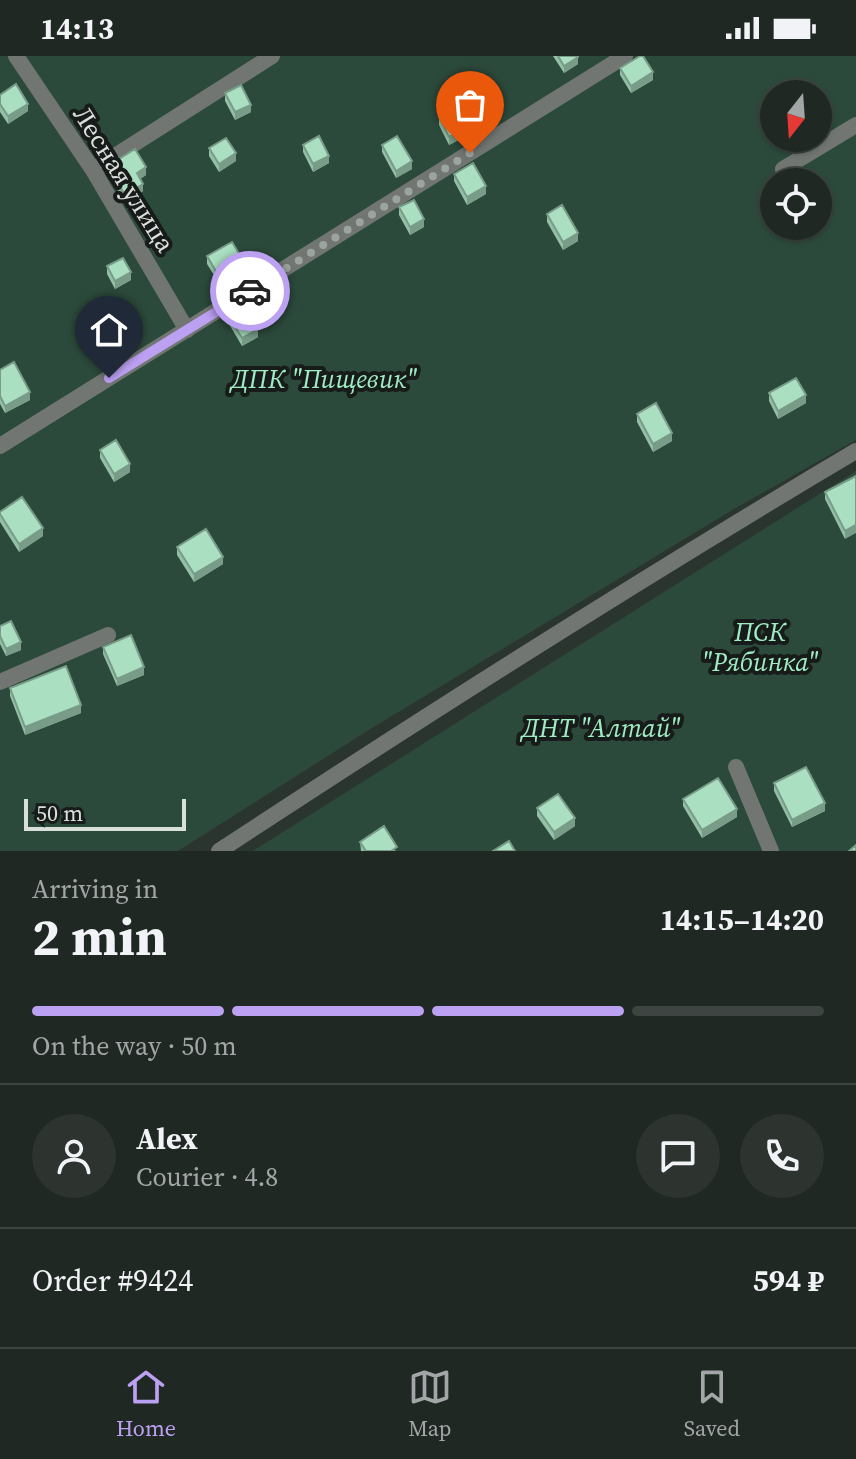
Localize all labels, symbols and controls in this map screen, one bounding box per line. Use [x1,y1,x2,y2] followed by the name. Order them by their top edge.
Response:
[40,8,114,49] text: 14:13
[436,71,504,153] pin
[760,80,832,152] north arrow
[760,80,832,240] map controls
[448,83,492,127] icon: bag
[65,99,184,260] street label: Лесная улица
[760,168,832,240] button: locate
[210,251,290,331] courier
[228,269,272,313] icon: car
[75,296,143,378] pin
[87,308,131,352] icon: home
[229,361,417,397] park label: ДПК "Пищевик"
[701,614,819,680] park label: ПСК "Рябинка"
[519,710,681,746] park label: ДНТ "Алтай"
[24,795,186,831] scale bar
[36,798,83,828] text: 50 m
[32,871,158,907] text: Arriving in
[660,899,824,940] text: 14:15–14:20
[32,901,167,972] text: 2 min
[32,1028,237,1064] text: On the way · 50 m
[32,1114,116,1198] button: person
[636,1114,720,1198] button: chat
[740,1114,824,1198] button: phone
[136,1118,198,1159] text: Alex
[136,1159,278,1195] text: Courier · 4.8
[32,1260,193,1301] text: Order #9424
[753,1260,824,1301] text: 594 ₽
[116,1365,176,1443] tab: Home
[408,1365,452,1443] tab: Map
[684,1365,740,1443] tab: Saved

